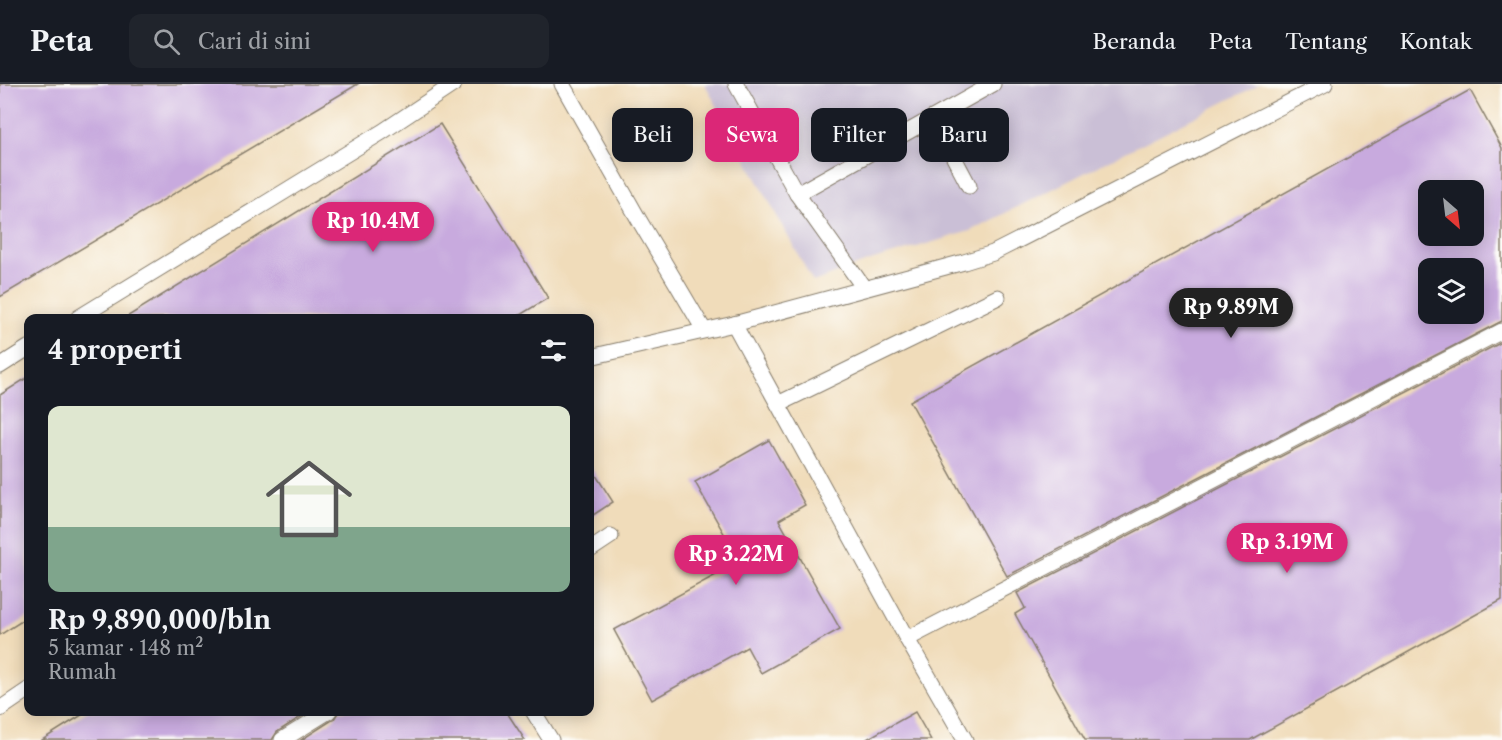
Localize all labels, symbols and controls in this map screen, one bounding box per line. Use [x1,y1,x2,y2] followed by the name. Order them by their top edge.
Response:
[129,14,549,68] search box
[30,24,93,58] text: Peta
[150,25,183,58] icon: search
[198,28,311,55] text: Cari di sini
[1093,29,1176,54] text: Beranda
[1209,29,1252,54] text: Peta
[1285,29,1367,54] text: Tentang
[1400,29,1472,54] text: Kontak
[612,108,693,162] chip: Beli
[705,108,799,162] chip: Sewa
[811,108,907,162] chip: Filter
[919,108,1009,162] chip: Baru
[1418,180,1484,246] north arrow
[1418,180,1484,324] map controls
[311,202,435,253] pin: Rp 10.4M
[326,209,420,233] text: Rp 10.4M
[1418,258,1484,324] button: layers
[1169,288,1293,339] pin: Rp 9.89M
[1183,295,1279,319] text: Rp 9.89M
[48,334,182,366] text: 4 properti
[537,334,570,367] icon: filters
[255,445,363,553] icon: home
[1225,523,1349,574] pin: Rp 3.19M
[1241,530,1333,554] text: Rp 3.19M
[674,535,798,586] pin: Rp 3.22M
[688,542,784,566] text: Rp 3.22M
[48,604,271,636] text: Rp 9,890,000/bln
[48,636,203,660] text: 5 kamar · 148 m²
[48,660,117,684] text: Rumah

